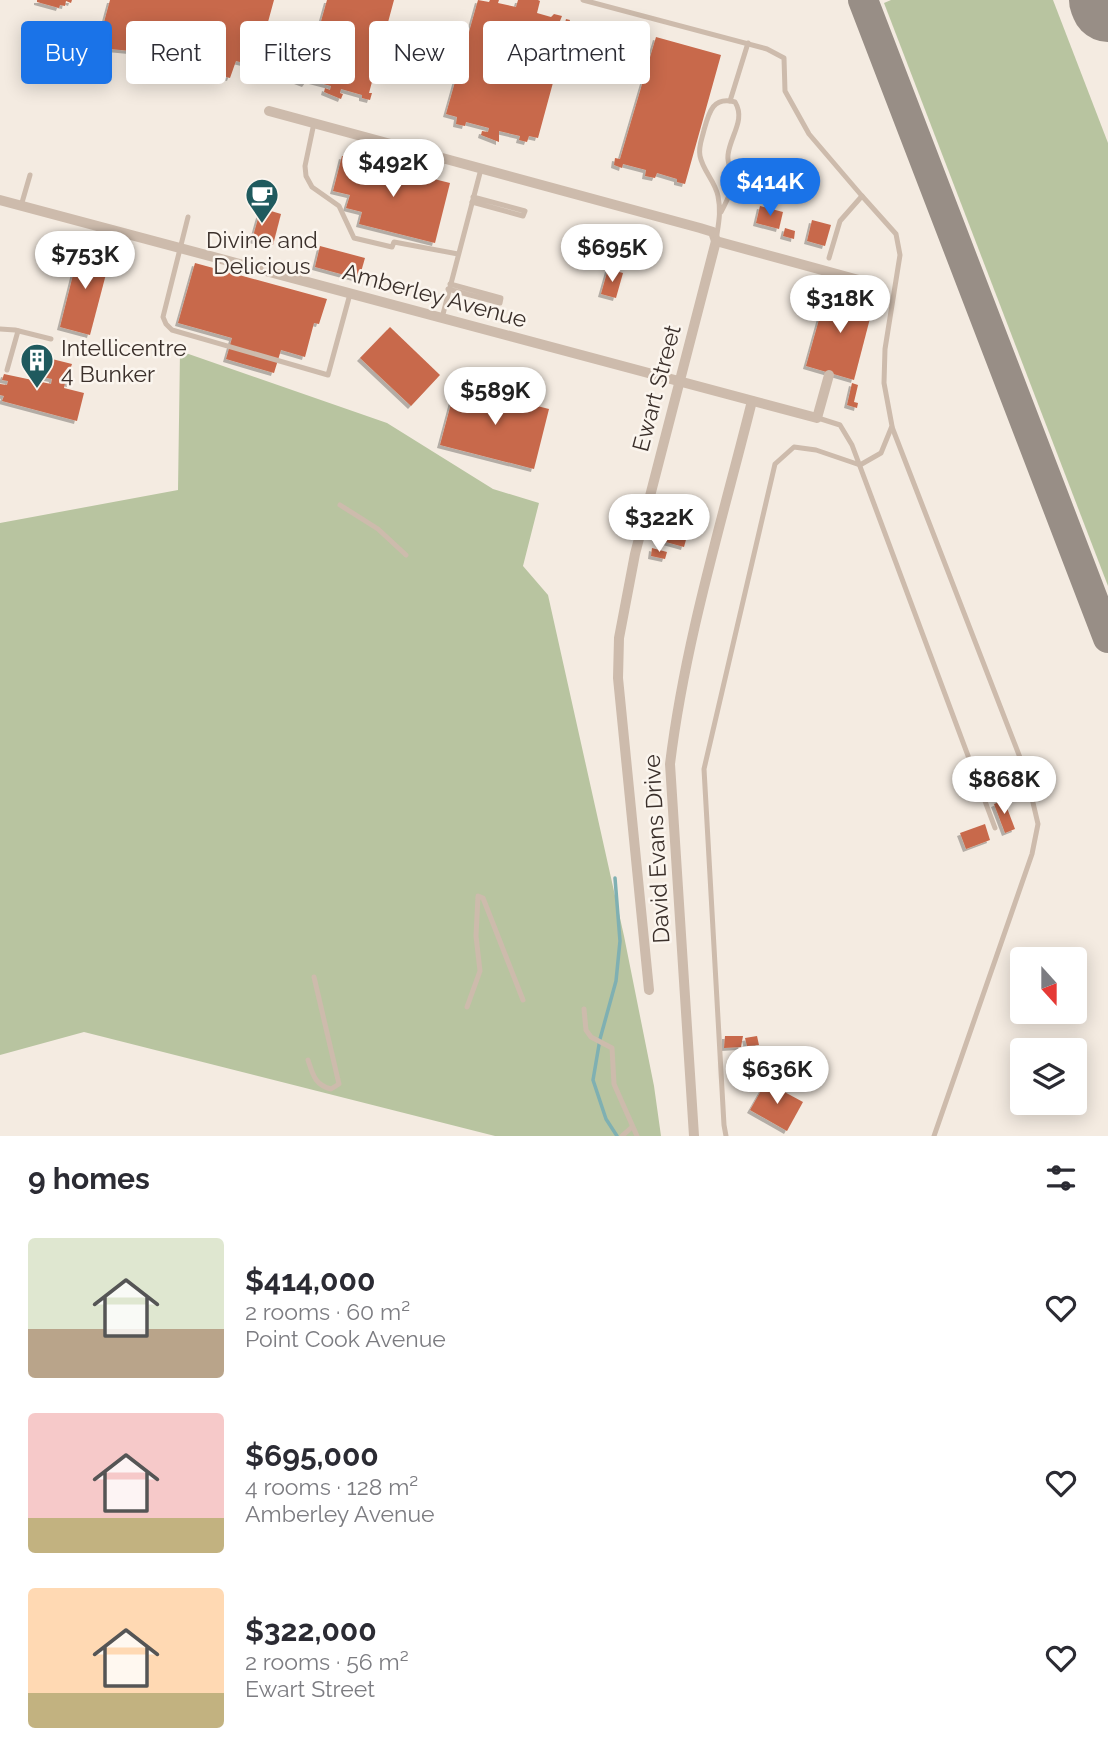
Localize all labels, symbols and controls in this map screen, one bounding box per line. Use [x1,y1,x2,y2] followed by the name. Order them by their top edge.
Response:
[21,21,112,84] chip: Buy
[126,21,226,84] chip: Rent
[240,21,355,84] chip: Filters
[369,21,469,84] chip: New
[483,21,650,84] chip: Apartment
[344,140,442,199] pin: $492K
[358,148,428,175] text: $492K
[721,158,819,218] pin: $414K
[736,167,804,194] text: $414K
[243,176,281,225] cafe icon: Divine and Delicious
[563,224,661,284] pin: $695K
[206,226,318,279] place label: Divine and Delicious
[36,232,134,291] pin: $753K
[577,233,647,260] text: $695K
[51,240,119,267] text: $753K
[340,257,530,333] street label: Amberley Avenue
[791,276,889,335] pin: $318K
[806,284,874,311] text: $318K
[626,321,686,454] street label: Ewart Street
[61,334,187,387] place label: Intellicentre 4 Bunker
[18,341,56,390] building icon: Intellicentre 4 Bunker
[446,368,544,427] pin: $589K
[460,376,530,403] text: $589K
[610,494,708,554] pin: $322K
[625,503,693,530] text: $322K
[638,754,674,944] street label: David Evans Drive
[955,756,1053,816] pin: $868K
[968,765,1040,792] text: $868K
[1010,947,1087,1024] north arrow
[1010,947,1087,1115] map controls
[1010,1038,1087,1115] button: layers
[728,1046,826,1106] pin: $636K
[742,1055,812,1082] text: $636K
[1042,1159,1080,1197] icon: filters
[28,1161,150,1196] text: 9 homes
[245,1263,375,1298] text: $414,000
[84,1266,168,1350] icon: home
[1042,1289,1080,1327] icon: heart
[245,1298,410,1325] text: 2 rooms · 60 m²
[245,1325,446,1352] text: Point Cook Avenue
[245,1438,379,1473] text: $695,000
[84,1441,168,1525] icon: home
[1042,1464,1080,1502] icon: heart
[245,1473,418,1500] text: 4 rooms · 128 m²
[245,1500,435,1527] text: Amberley Avenue
[245,1613,377,1648] text: $322,000
[84,1616,168,1700] icon: home
[1042,1639,1080,1677] icon: heart
[245,1648,409,1675] text: 2 rooms · 56 m²
[245,1675,375,1702] text: Ewart Street

